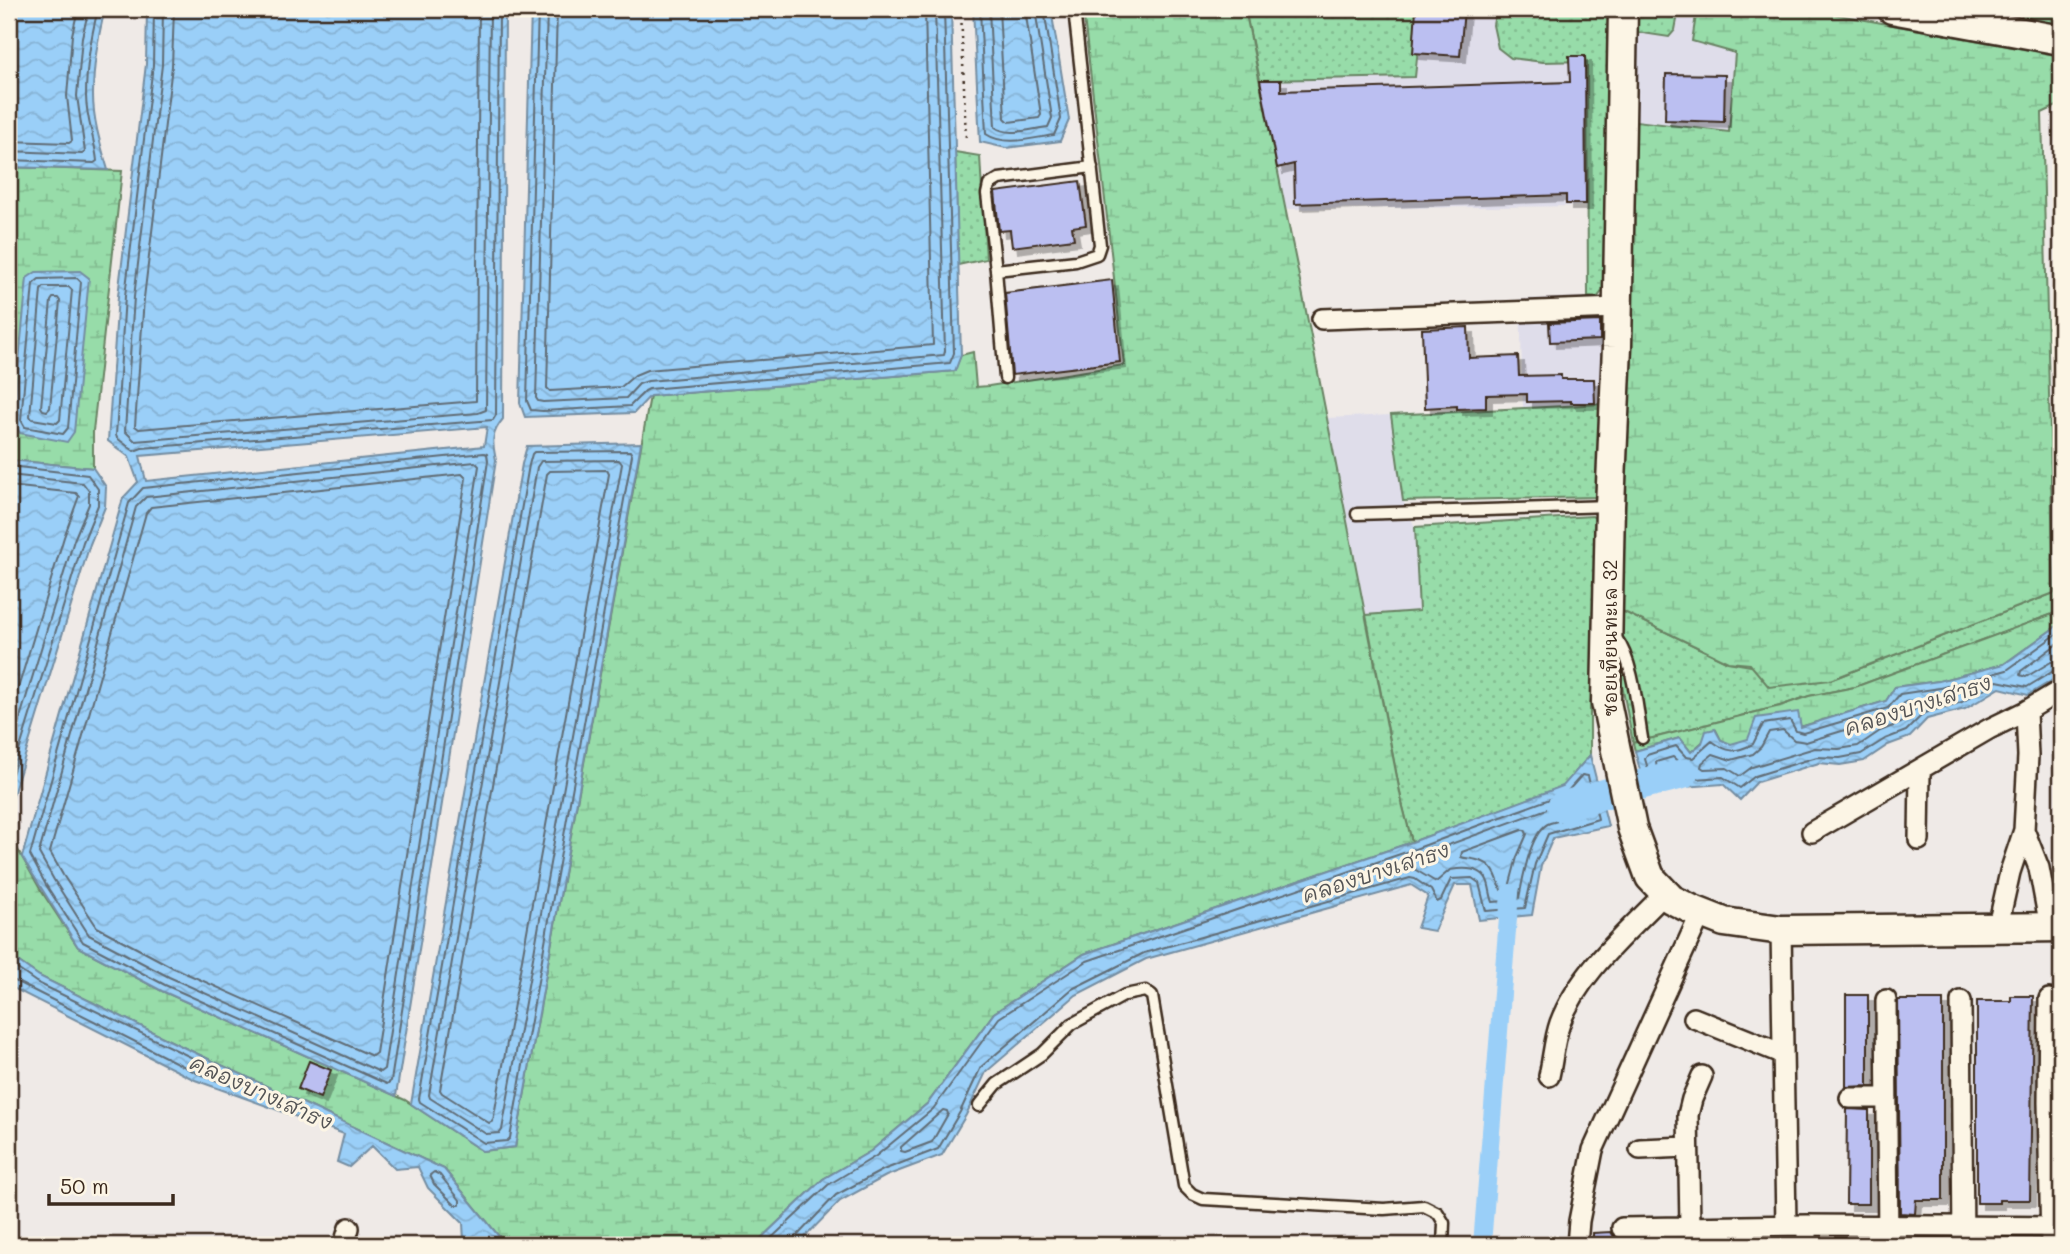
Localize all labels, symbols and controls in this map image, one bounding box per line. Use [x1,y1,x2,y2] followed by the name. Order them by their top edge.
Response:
[1597,559,1622,717] street label: ซอยเทียนทะเล 32
[1840,668,1995,741] water label: คลองบางเสาธง
[1298,835,1453,908] water label: คลองบางเสาธง
[186,1048,337,1135] water label: คลองบางเสาธง
[49,1163,173,1207] scale bar
[60,1172,109,1199] text: 50 m

